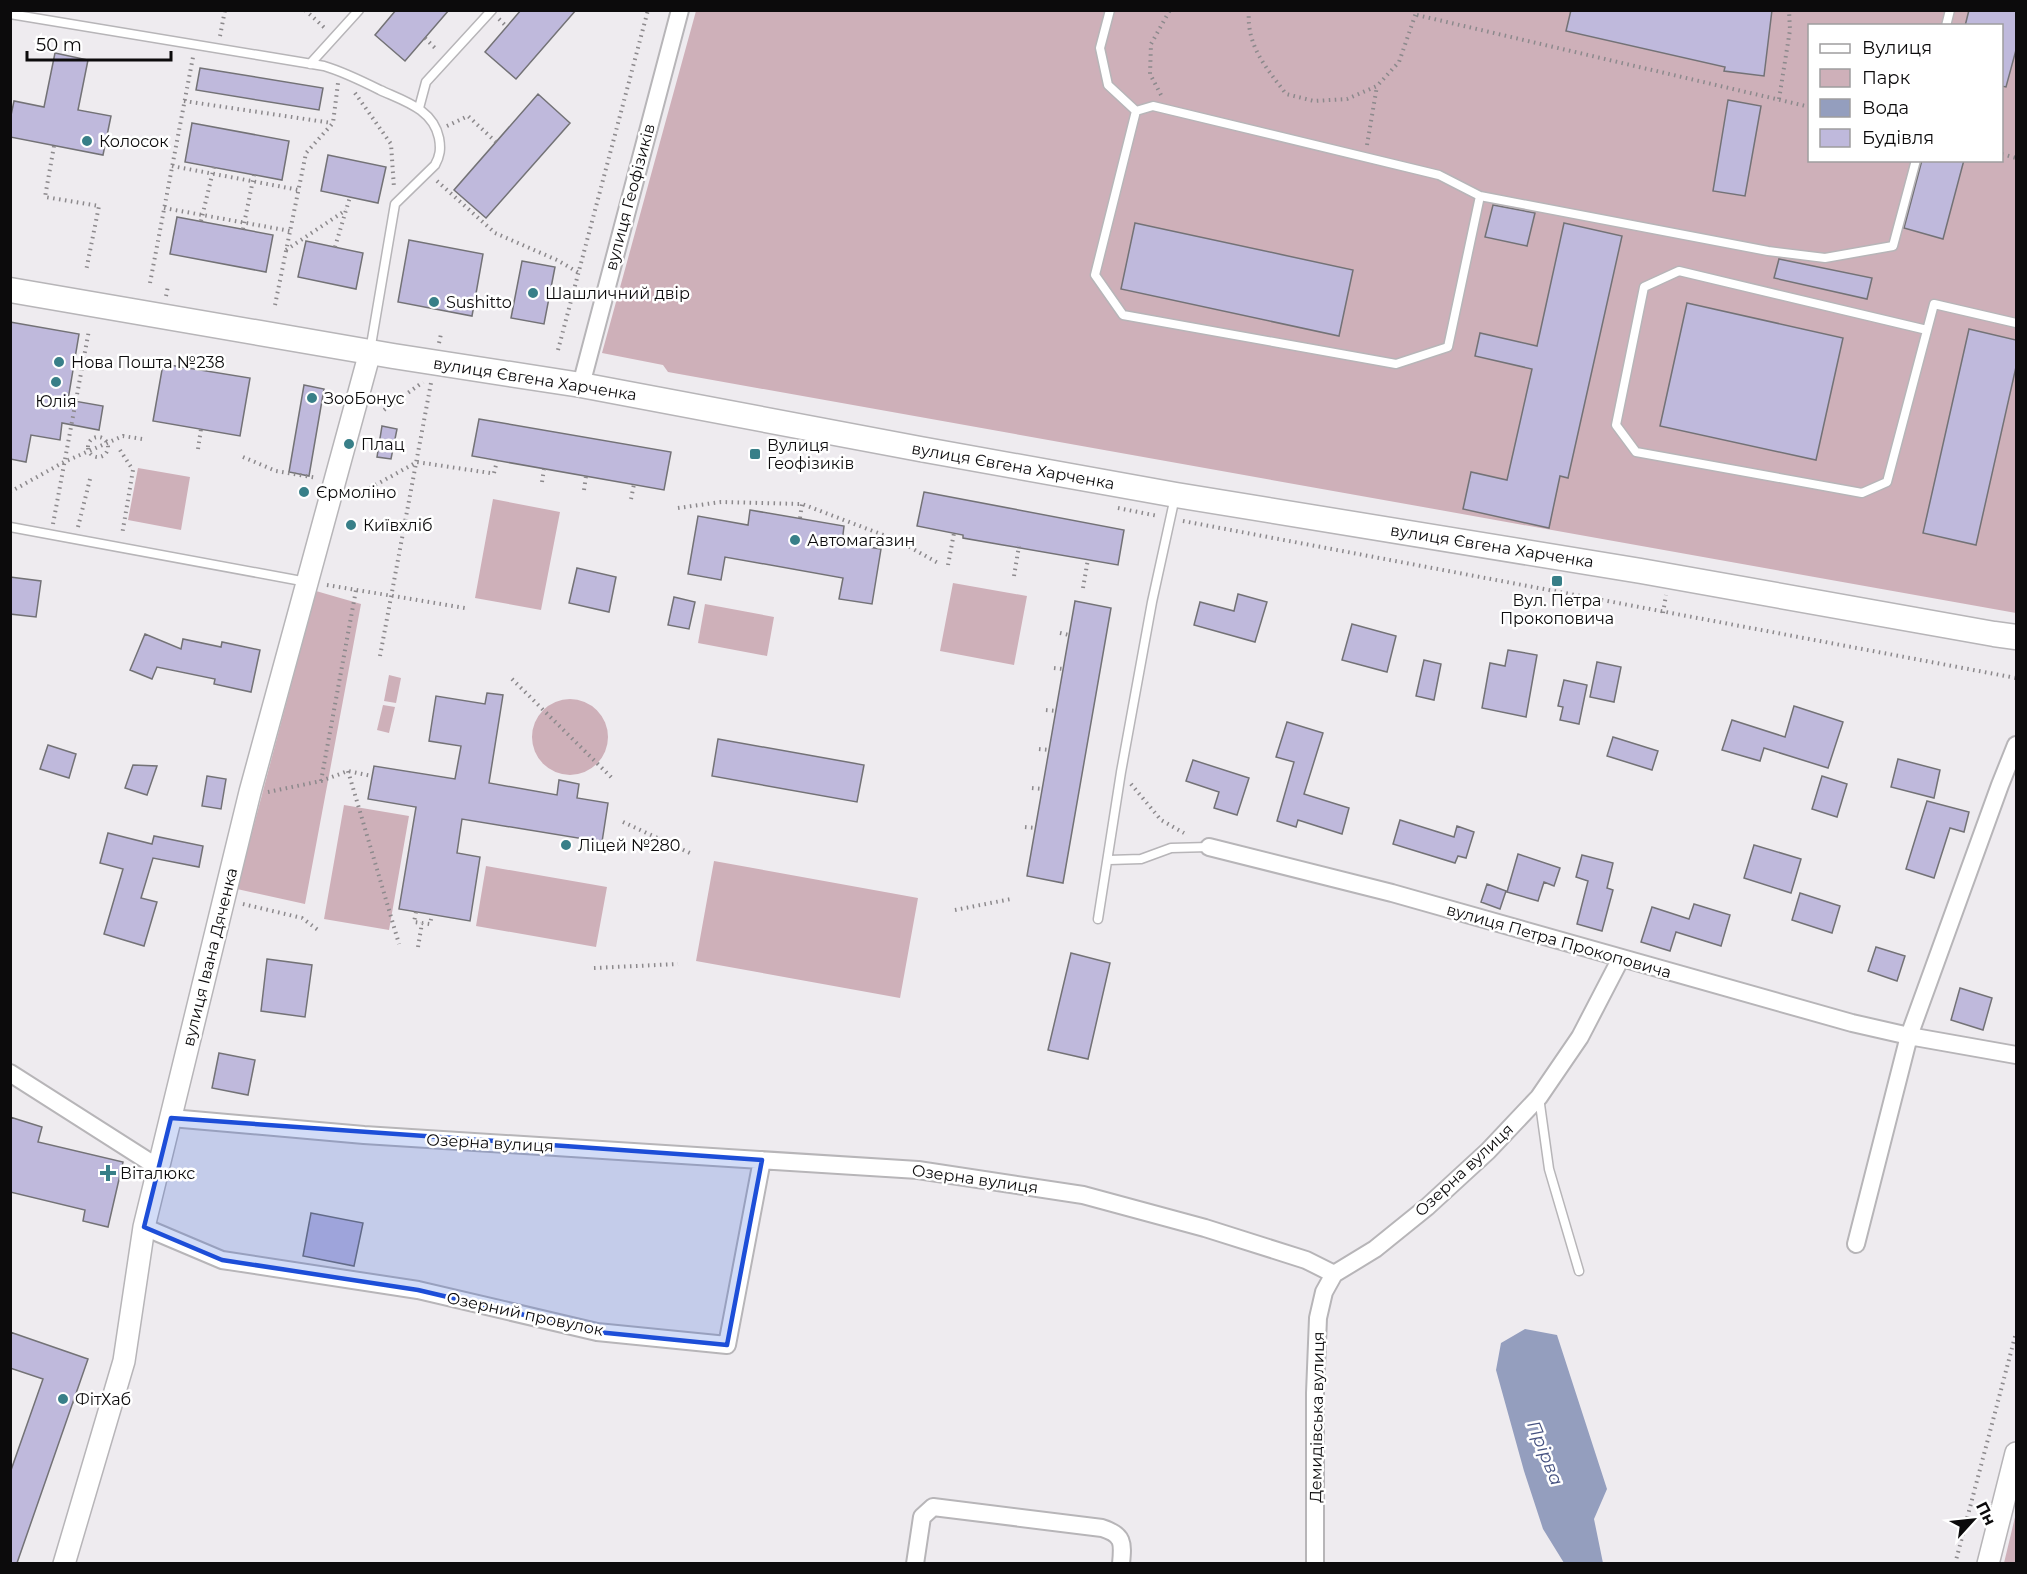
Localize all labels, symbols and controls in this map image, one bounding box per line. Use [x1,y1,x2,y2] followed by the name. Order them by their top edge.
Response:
[27,24,171,62] scale bar
[1808,24,2003,162] legend
[36,34,82,56] text: 50 m
[1862,37,1932,59] text: Вулиця
[1862,67,1911,89] text: Парк
[1862,97,1909,119] text: Вода
[601,121,659,273] street label: вулиця Геофізиків
[1862,127,1934,149] text: Будівля
[99,132,169,151] place label: Колосок
[80,134,94,148] marker: Колосок
[545,284,690,303] place label: Шашличний двір
[526,286,540,300] marker: Шашличний двір
[446,293,512,312] place label: Sushitto
[427,295,441,309] marker: Sushitto
[71,353,225,372] place label: Нова Пошта №238
[432,354,638,404] street label: вулиця Євгена Харченка
[52,355,66,369] marker: Нова Пошта №238
[49,375,63,389] marker: Юлія
[324,389,405,408] place label: ЗооБонус
[305,391,319,405] marker: ЗооБонус
[35,392,77,411] place label: Юлія
[361,435,405,454] place label: Плац
[767,436,854,473] place label: Вулиця Геофізиків
[342,437,356,451] marker: Плац
[910,439,1116,493] street label: вулиця Євгена Харченка
[748,447,762,461] marker: Вулиця Геофізиків
[316,483,397,502] place label: Єрмоліно
[297,485,311,499] marker: Єрмоліно
[363,516,433,535] place label: Київхліб
[344,518,358,532] marker: Київхліб
[1389,521,1595,571] street label: вулиця Євгена Харченка
[807,531,915,550] place label: Автомагазин
[788,533,802,547] marker: Автомагазин
[1550,574,1564,588] marker: Вул. Петра Прокоповича
[1500,591,1614,628] place label: Вул. Петра Прокоповича
[578,836,680,855] place label: Ліцей №280
[559,838,573,852] marker: Ліцей №280
[179,866,241,1048] street label: вулиця Івана Дяченка
[1444,900,1674,982] street label: вулиця Петра Прокоповича
[1411,1120,1517,1220] street label: Озерна вулиця
[426,1130,554,1156] street label: Озерна вулиця
[911,1161,1039,1197] street label: Озерна вулиця
[120,1164,195,1183] place label: Віталюкс
[101,1166,115,1180] marker: Віталюкс
[445,1288,606,1340] street label: Озерний провулок
[1306,1331,1328,1503] street label: Демидівська вулиця
[75,1390,131,1409] place label: ФітХаб
[56,1392,70,1406] marker: ФітХаб
[1522,1417,1568,1489] water label: Прірва
[1943,1490,2003,1550] north arrow
[1972,1498,2000,1528] text: Пн

